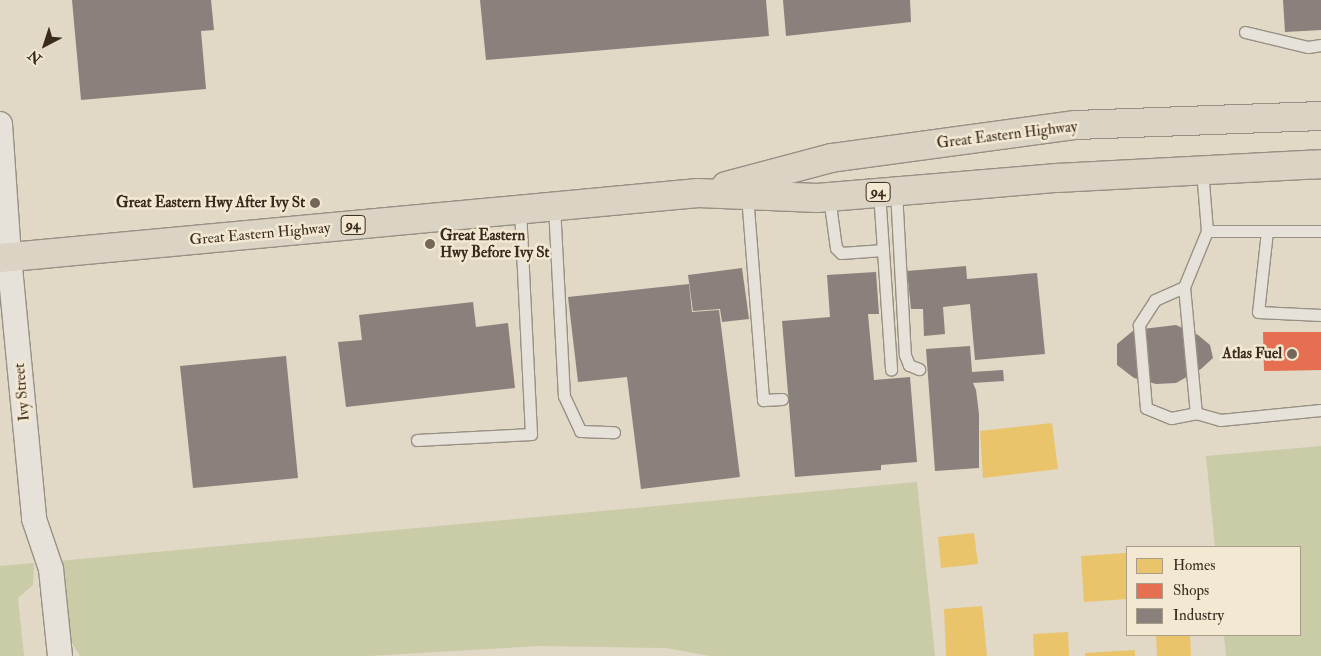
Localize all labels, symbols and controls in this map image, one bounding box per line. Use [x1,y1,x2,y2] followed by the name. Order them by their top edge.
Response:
[20,20,70,70] north arrow
[25,46,45,67] text: N
[936,117,1078,153] street label: Great Eastern Highway
[866,180,890,203] road number: 94
[116,194,305,212] place label: Great Eastern Hwy After Ivy St
[309,197,321,209] marker: Great Eastern Hwy After Ivy St
[340,214,366,236] road number: 94
[189,219,331,249] street label: Great Eastern Highway
[440,226,549,261] place label: Great Eastern Hwy Before Ivy St
[424,238,436,250] marker: Great Eastern Hwy Before Ivy St
[1222,345,1282,363] place label: Atlas Fuel
[1286,348,1298,360] marker: Atlas Fuel
[10,362,34,422] street label: Ivy Street
[1126,546,1301,636] legend
[1173,556,1215,575] text: Homes
[1173,581,1209,600] text: Shops
[1173,606,1224,625] text: Industry

